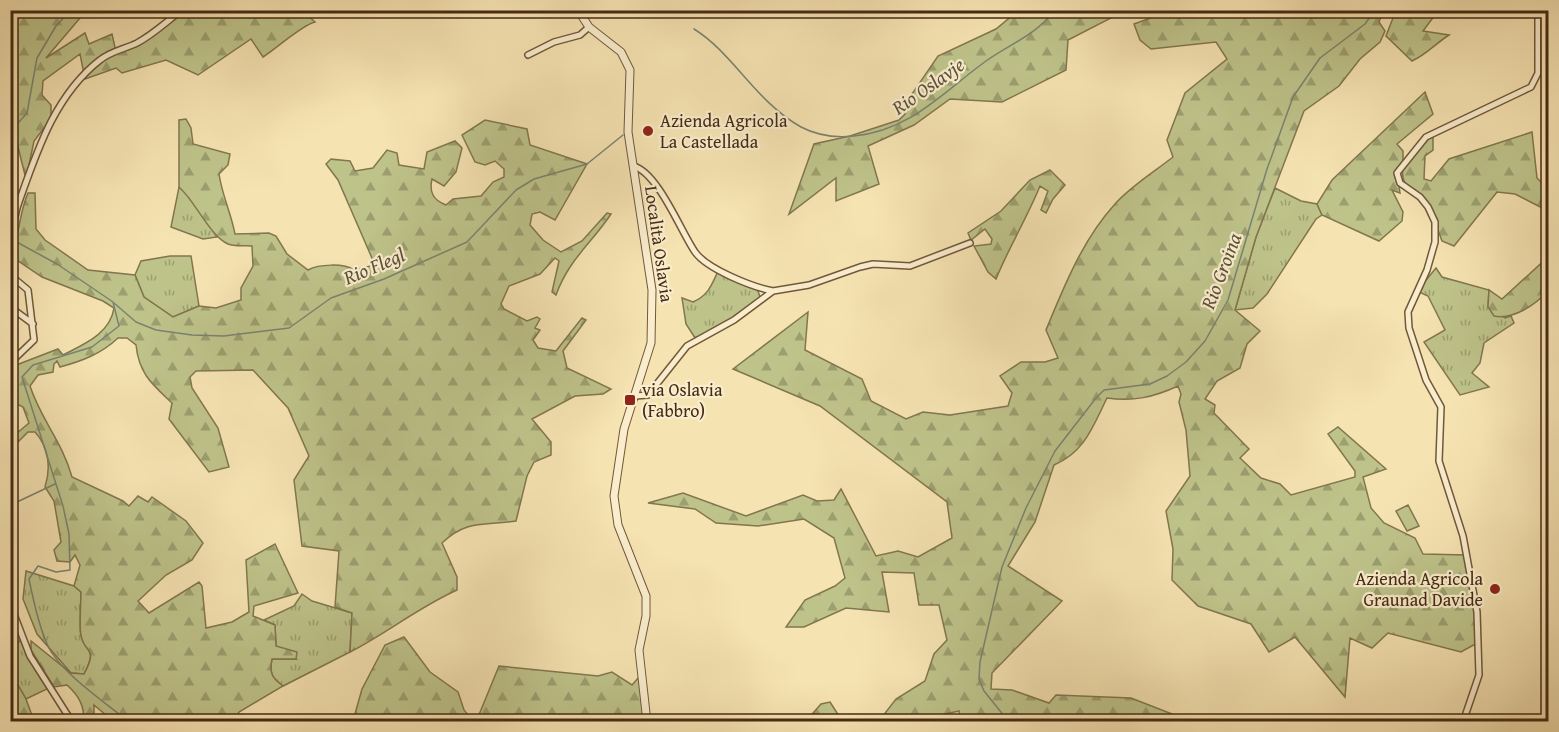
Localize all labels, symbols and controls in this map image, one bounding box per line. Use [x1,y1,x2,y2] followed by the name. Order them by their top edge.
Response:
[885,50,970,122] water label: Rio Oslavje
[660,107,788,155] place label: Azienda Agricola La Castellada
[641,124,655,138] marker: Azienda Agricola La Castellada
[638,184,681,304] street label: Località Oslavia
[1192,228,1249,314] water label: Rio Groina
[338,240,409,292] water label: Rio Flegl
[642,376,723,424] place label: via Oslavia (Fabbro)
[623,393,637,407] marker: via Oslavia (Fabbro)
[1355,565,1483,613] place label: Azienda Agricola Graunad Davide
[1488,582,1502,596] marker: Azienda Agricola Graunad Davide

